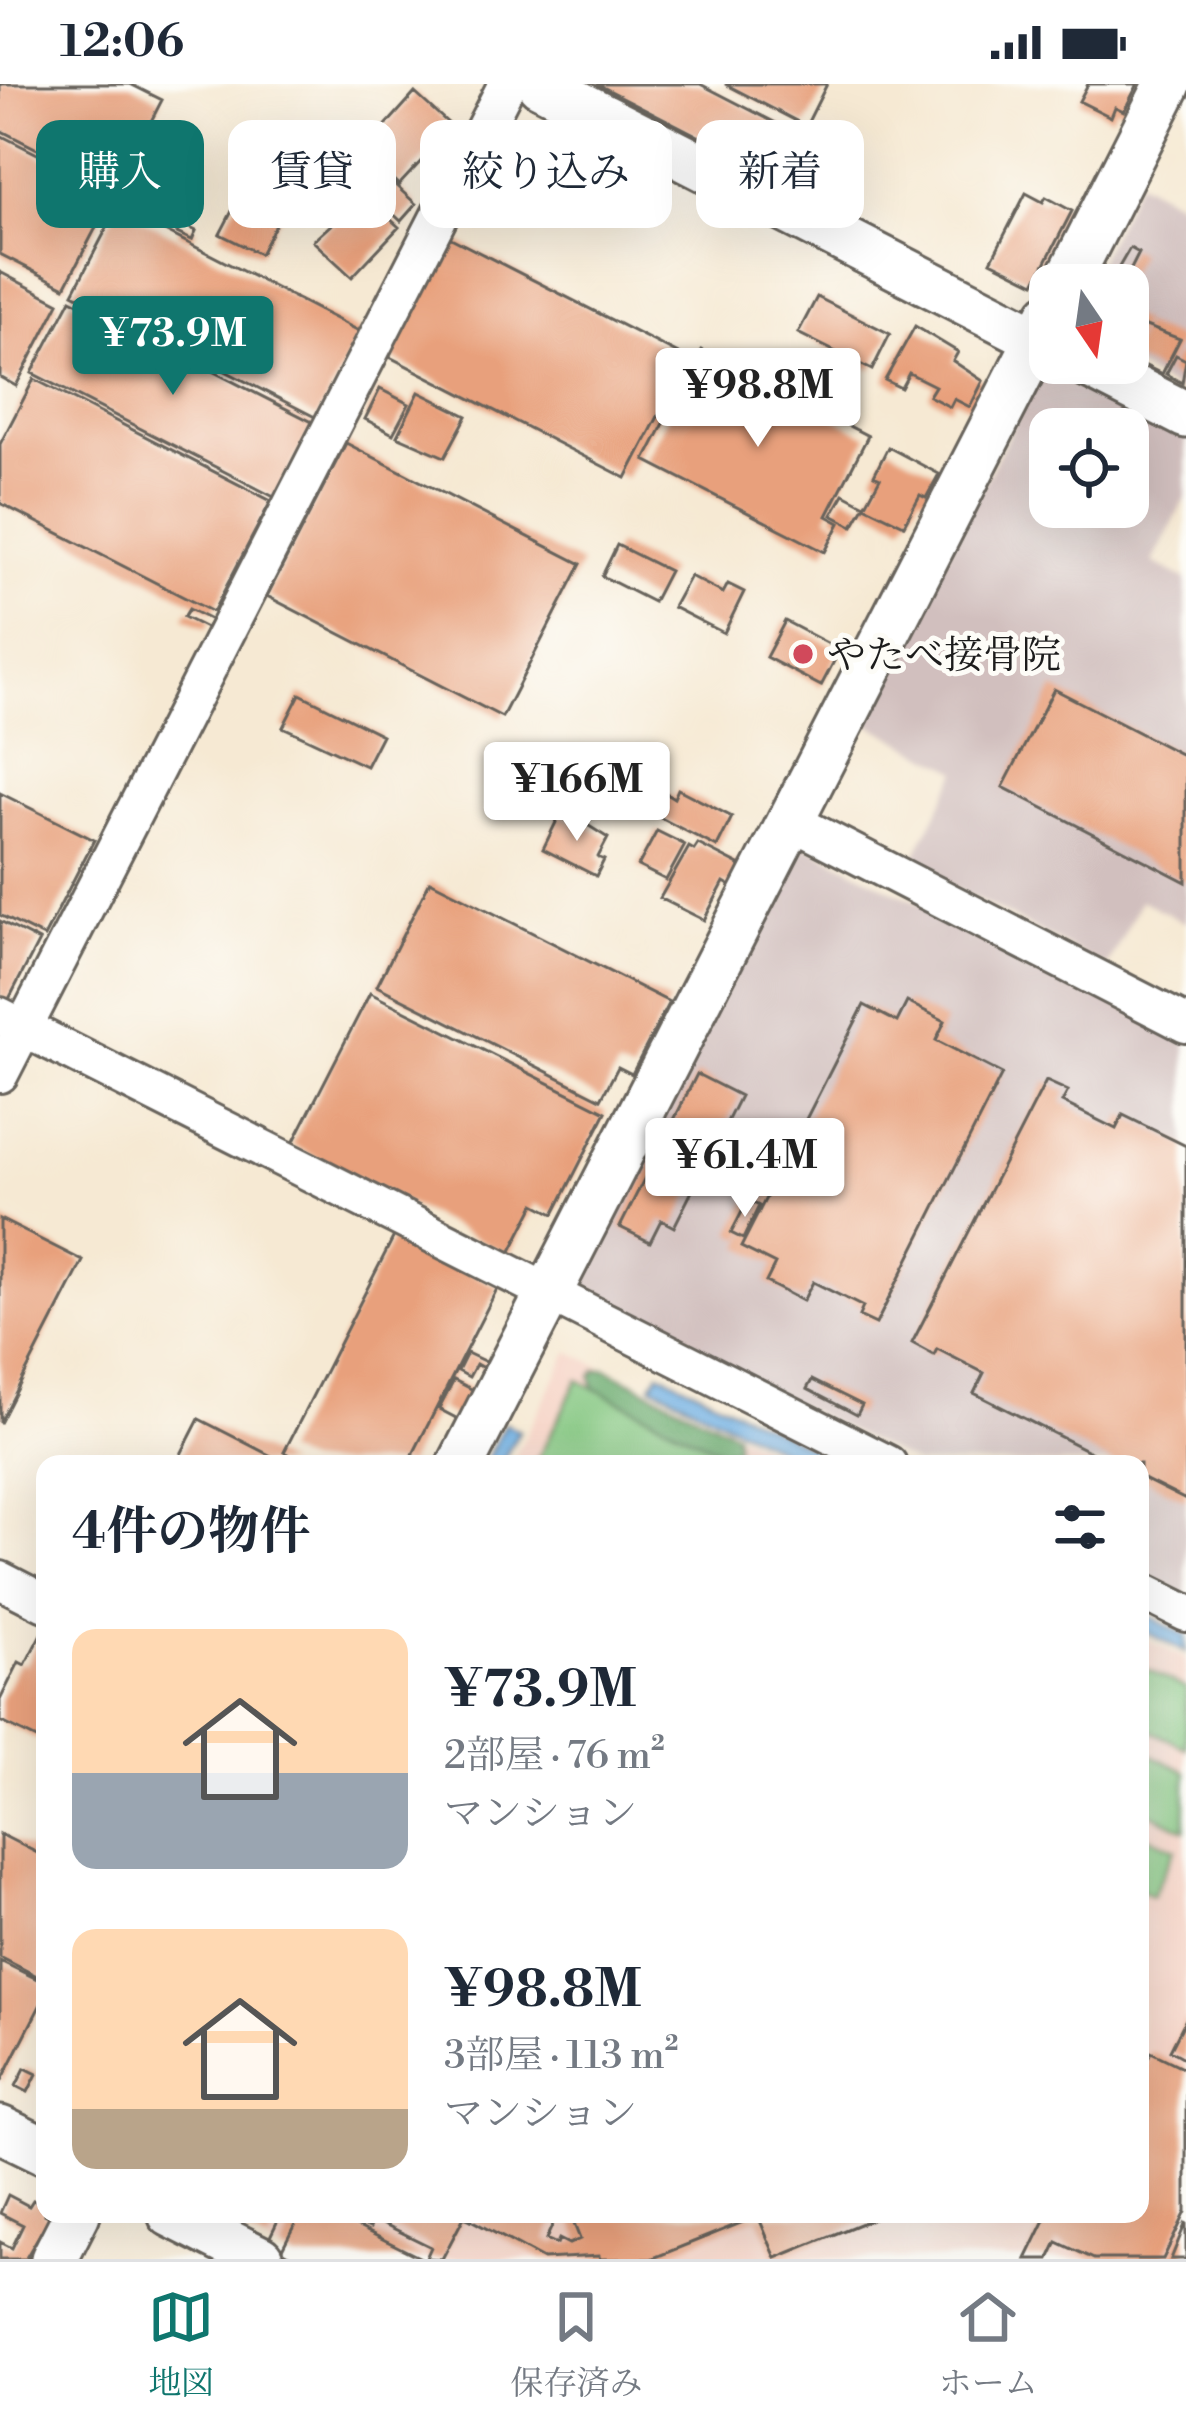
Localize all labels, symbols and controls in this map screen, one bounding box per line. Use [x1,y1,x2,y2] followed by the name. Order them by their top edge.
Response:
[60,14,184,71] text: 12:06
[36,120,204,228] chip: 購入
[228,120,396,228] chip: 賃貸
[420,120,672,228] chip: 絞り込み
[696,120,864,228] chip: 新着
[1029,264,1149,384] north arrow
[1029,264,1149,528] map controls
[75,296,271,398] pin: ¥73.9M
[99,310,247,359] text: ¥73.9M
[660,348,856,450] pin: ¥98.8M
[683,362,833,411] text: ¥98.8M
[1029,408,1149,528] button: locate
[827,632,1061,681] place label: やたべ接骨院
[790,641,816,667] marker: やたべ接骨院
[493,742,661,844] pin: ¥166M
[511,756,643,805] text: ¥166M
[647,1118,843,1220] pin: ¥61.4M
[672,1132,818,1181] text: ¥61.4M
[1047,1494,1113,1560] icon: filters
[72,1501,310,1565] text: 4件の物件
[444,1659,637,1723] text: ¥73.9M
[168,1677,312,1821] icon: home
[444,1732,665,1781] text: 2部屋 · 76 m²
[444,1790,637,1839] text: マンション
[444,1959,641,2023] text: ¥98.8M
[168,1977,312,2121] icon: home
[444,2032,678,2081] text: 3部屋 · 113 m²
[444,2090,637,2139] text: マンション
[148,2284,214,2405] tab: 地図
[510,2284,642,2405] tab: 保存済み
[939,2284,1038,2405] tab: ホーム

